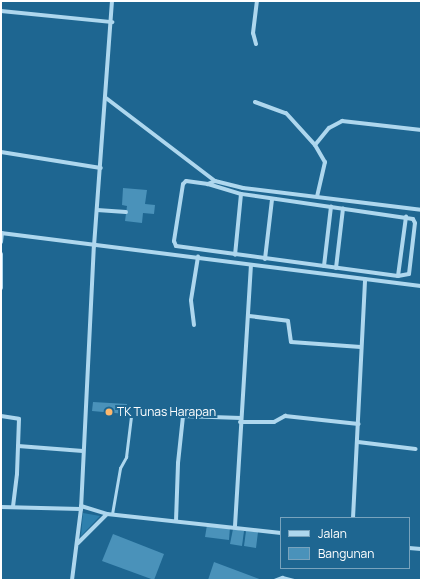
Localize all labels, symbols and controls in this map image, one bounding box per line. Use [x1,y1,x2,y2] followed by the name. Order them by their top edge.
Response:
[117,405,216,419] place label: TK Tunas Harapan
[104,407,114,417] marker: TK Tunas Harapan
[280,517,410,569] legend
[318,525,347,542] text: Jalan
[318,545,374,562] text: Bangunan

